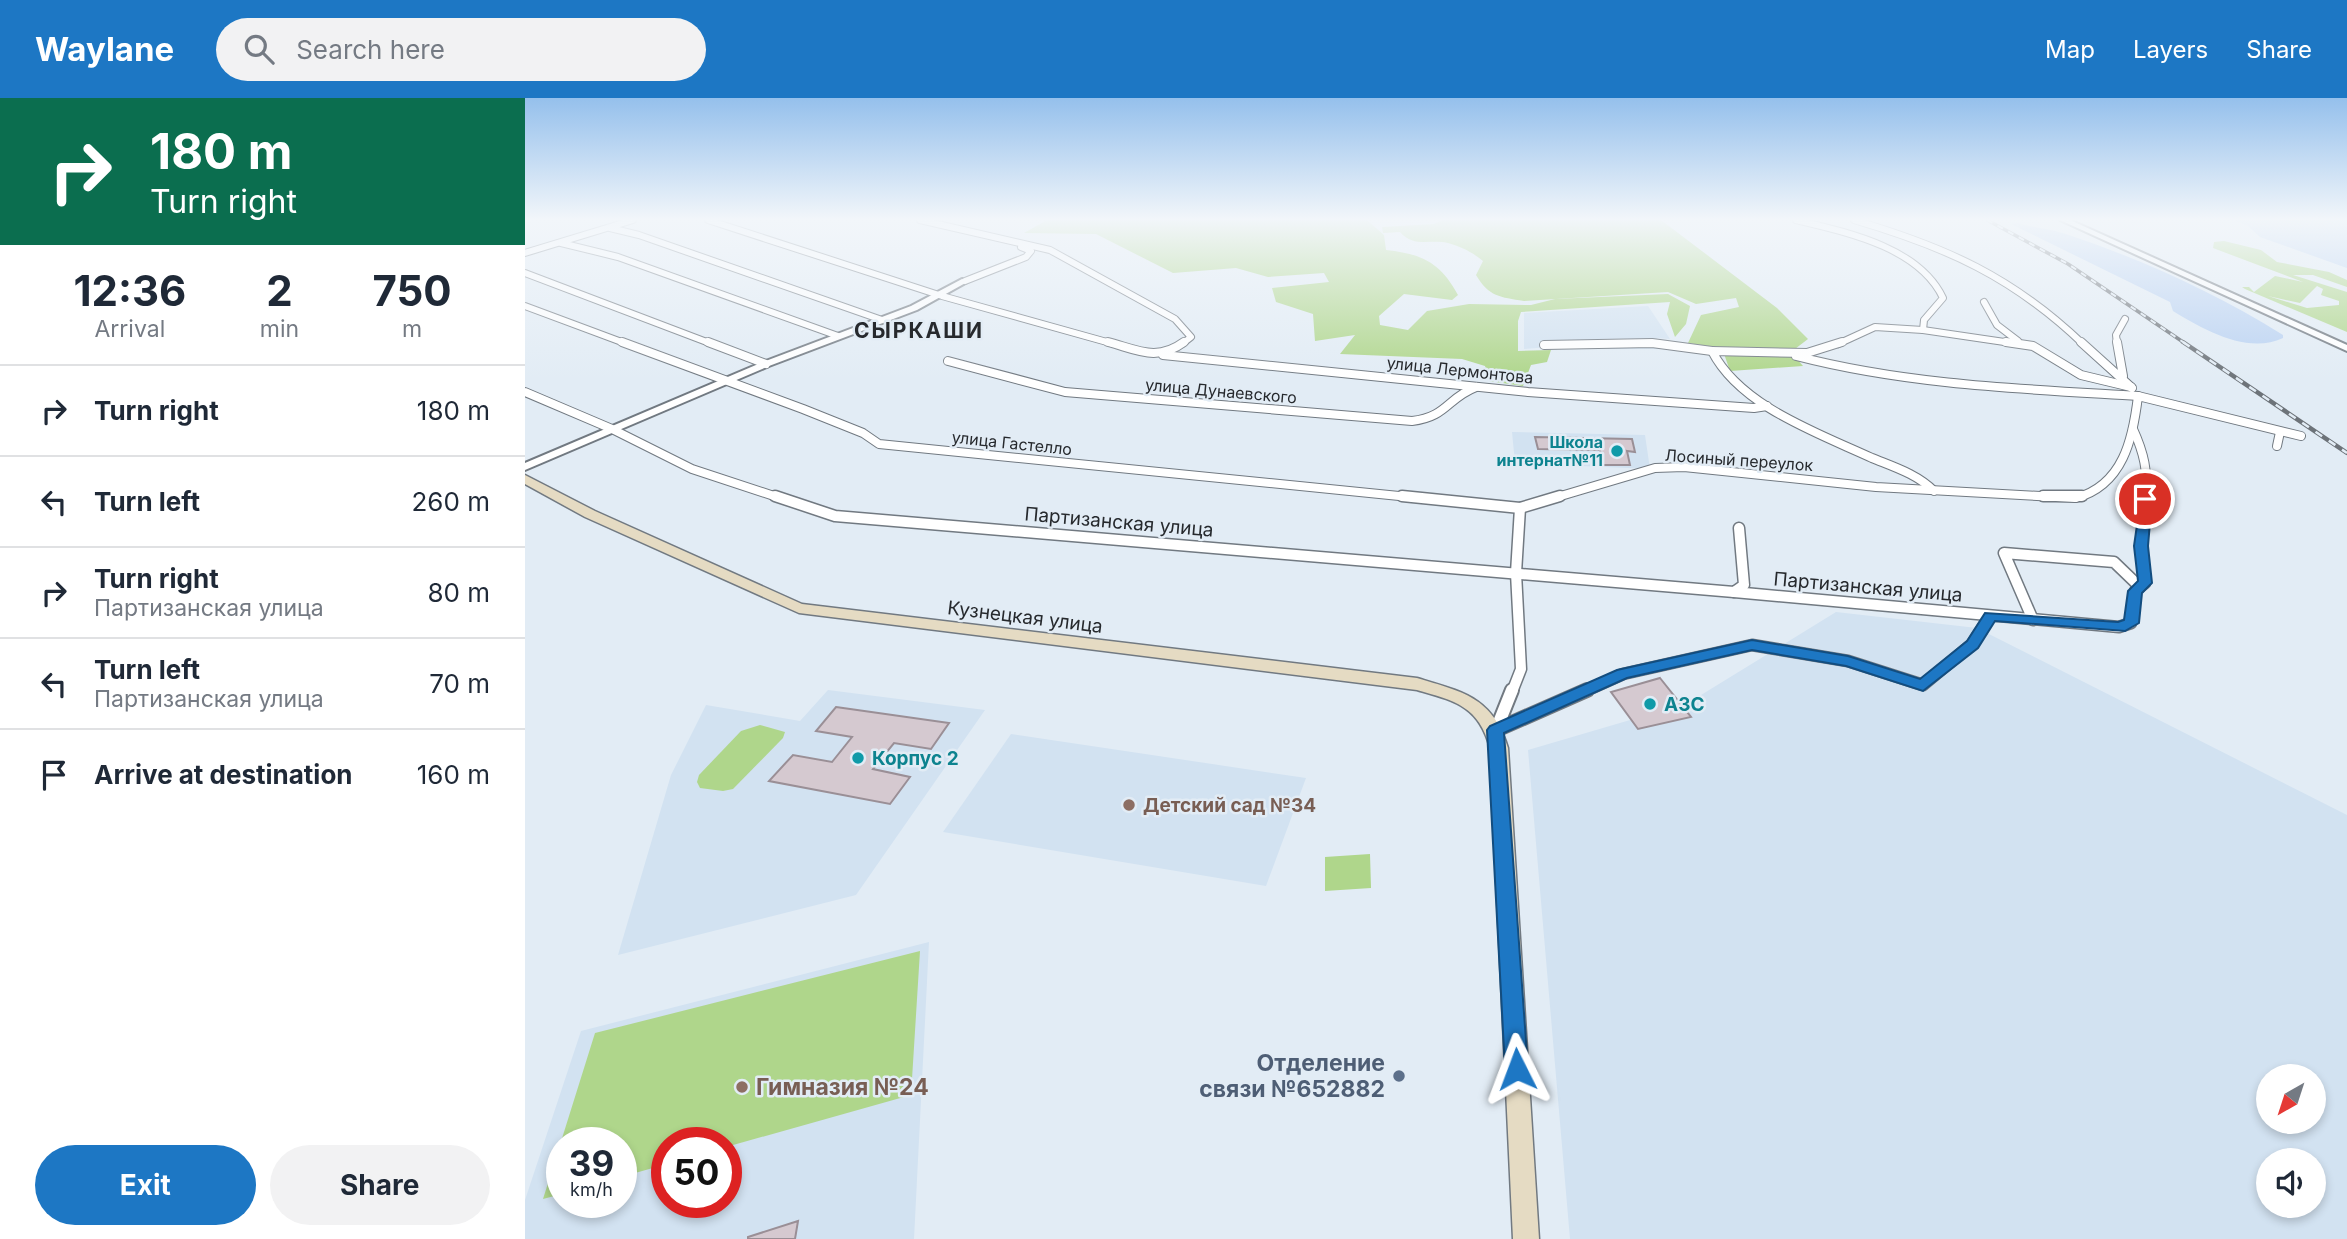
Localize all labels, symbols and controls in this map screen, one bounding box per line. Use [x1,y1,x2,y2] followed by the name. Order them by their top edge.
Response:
[216,18,706,81] search box
[35,29,174,69] text: Waylane
[240,30,278,68] icon: search
[296,34,445,65] text: Search here
[2045,35,2095,64] text: Map
[2133,35,2208,64] text: Layers
[2246,35,2312,64] text: Share
[150,122,292,181] text: 180 m
[35,126,126,217] icon: right
[150,182,297,221] text: Turn right
[73,265,186,316] text: 12:36
[266,265,293,316] text: 2
[372,265,452,316] text: 750
[94,315,165,343] text: Arrival
[260,315,299,343] text: min
[402,315,422,343] text: m
[854,318,984,343] district label: СЫРКАШИ
[1386,352,1534,388] street label: улица Лермонтова
[1144,374,1298,408] street label: улица Дунаевского
[35,392,73,430] icon: right
[94,395,219,426] text: Turn right
[417,395,490,426] text: 180 m
[951,427,1073,459] street label: улица Гастелло
[1497,432,1603,470] place label: Школа интернат№11
[1609,443,1625,459] marker: Школа интернат№11
[1664,445,1814,475] street label: Лосиный переулок
[2115,469,2175,529] pin
[2126,480,2164,518] icon: arrive
[35,483,73,521] icon: left
[94,486,200,517] text: Turn left
[412,486,490,517] text: 260 m
[1023,502,1215,542] street label: Партизанская улица
[94,563,219,594] text: Turn right
[1772,567,1964,607] street label: Партизанская улица
[35,574,73,612] icon: right
[427,577,490,608] text: 80 m
[94,594,324,622] text: Партизанская улица
[946,596,1104,638] street label: Кузнецкая улица
[94,654,200,685] text: Turn left
[35,665,73,703] icon: left
[429,668,490,699] text: 70 m
[94,685,324,713] text: Партизанская улица
[1664,693,1705,716] place label: АЗС
[1642,696,1658,712] marker: АЗС
[872,747,959,770] place label: Корпус 2
[850,750,866,766] marker: Корпус 2
[35,756,73,794] icon: arrive
[94,759,353,790] text: Arrive at destination
[417,759,490,790] text: 160 m
[1143,794,1316,817] place label: Детский сад №34
[1121,797,1137,813] marker: Детский сад №34
[1480,1032,1554,1106] position arrow
[1199,1049,1385,1103] place label: Отделение связи №652882
[2256,1064,2326,1134] north arrow
[2256,1064,2326,1218] map controls
[1391,1068,1407,1084] marker: Отделение связи №652882
[756,1073,929,1101] place label: Гимназия №24
[734,1079,750,1095] marker: Гимназия №24
[651,1127,742,1218] speed limit sign: 50
[569,1142,614,1184] text: 39
[35,1145,256,1225] button: Exit
[270,1145,490,1225] button: Share
[2256,1148,2326,1218] button: sound
[570,1179,613,1200] text: km/h

